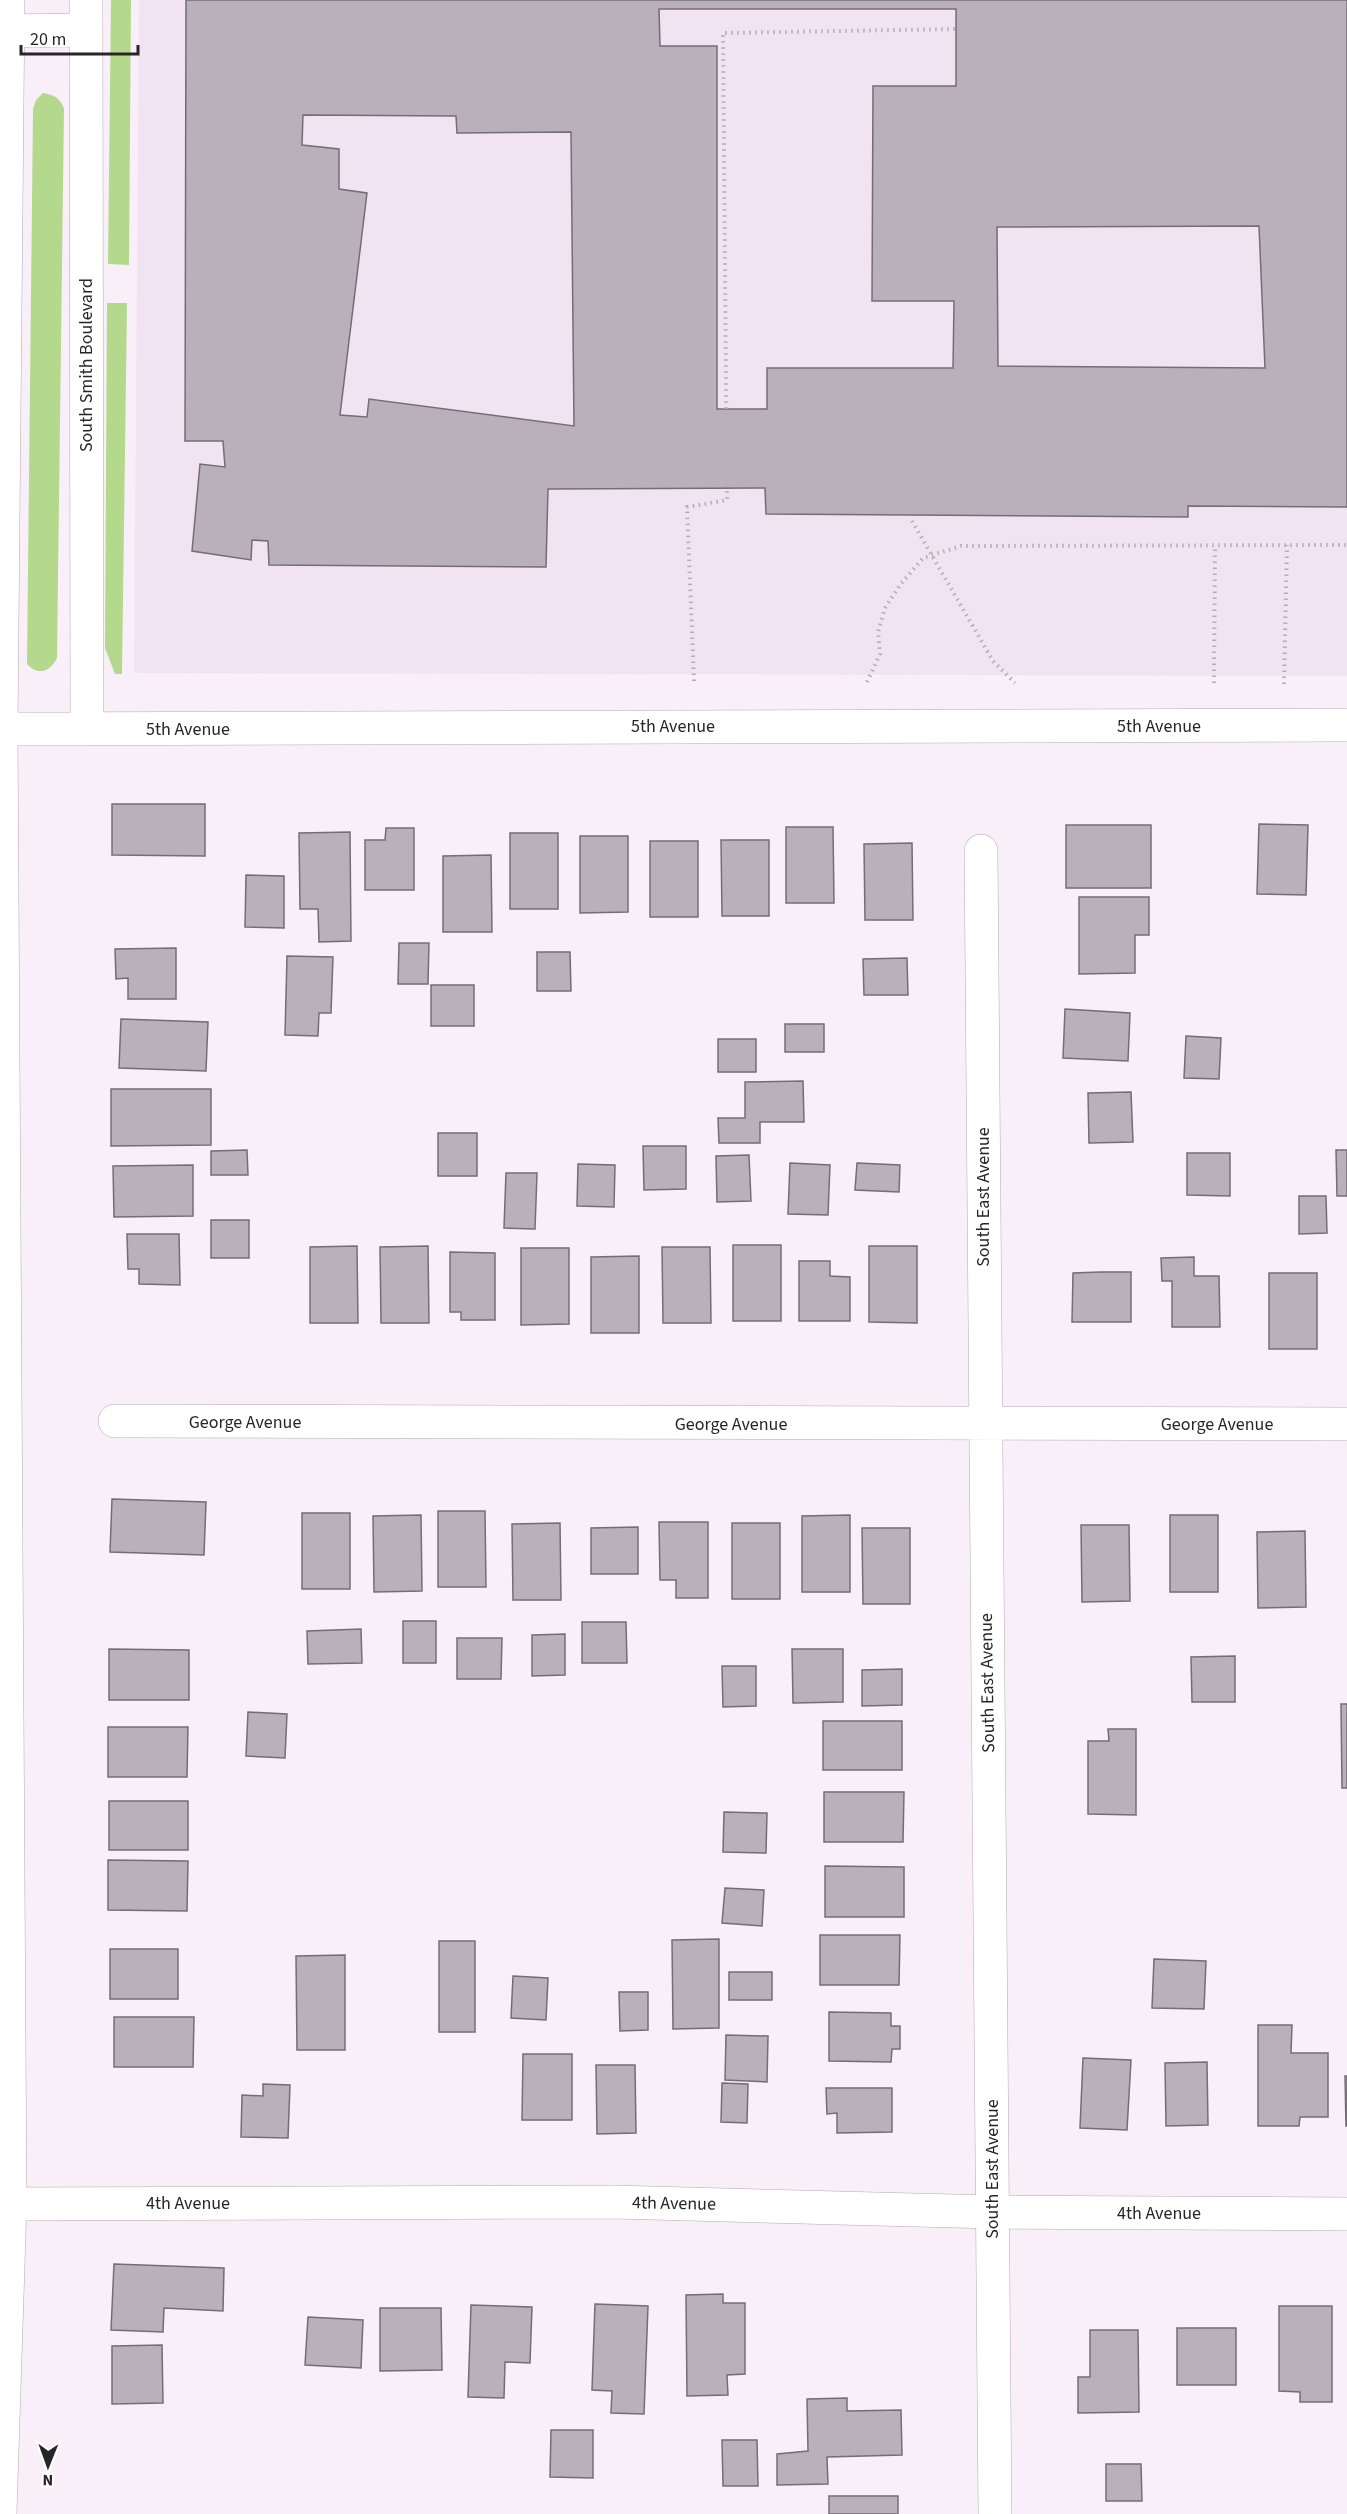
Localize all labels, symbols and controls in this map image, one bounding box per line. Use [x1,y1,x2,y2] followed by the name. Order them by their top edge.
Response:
[21,18,138,56] scale bar
[30,27,66,52] text: 20 m
[74,278,99,452] street label: South Smith Boulevard
[631,714,715,739] street label: 5th Avenue
[1117,714,1201,739] street label: 5th Avenue
[146,717,230,742] street label: 5th Avenue
[971,1127,996,1267] street label: South East Avenue
[189,1410,301,1435] street label: George Avenue
[675,1412,787,1437] street label: George Avenue
[1161,1412,1273,1437] street label: George Avenue
[974,1613,1001,1753] street label: South East Avenue
[980,2099,1005,2239] street label: South East Avenue
[632,2190,716,2217] street label: 4th Avenue
[146,2191,230,2216] street label: 4th Avenue
[1117,2201,1201,2226] street label: 4th Avenue
[18,2436,78,2496] north arrow
[42,2469,53,2491] text: N

